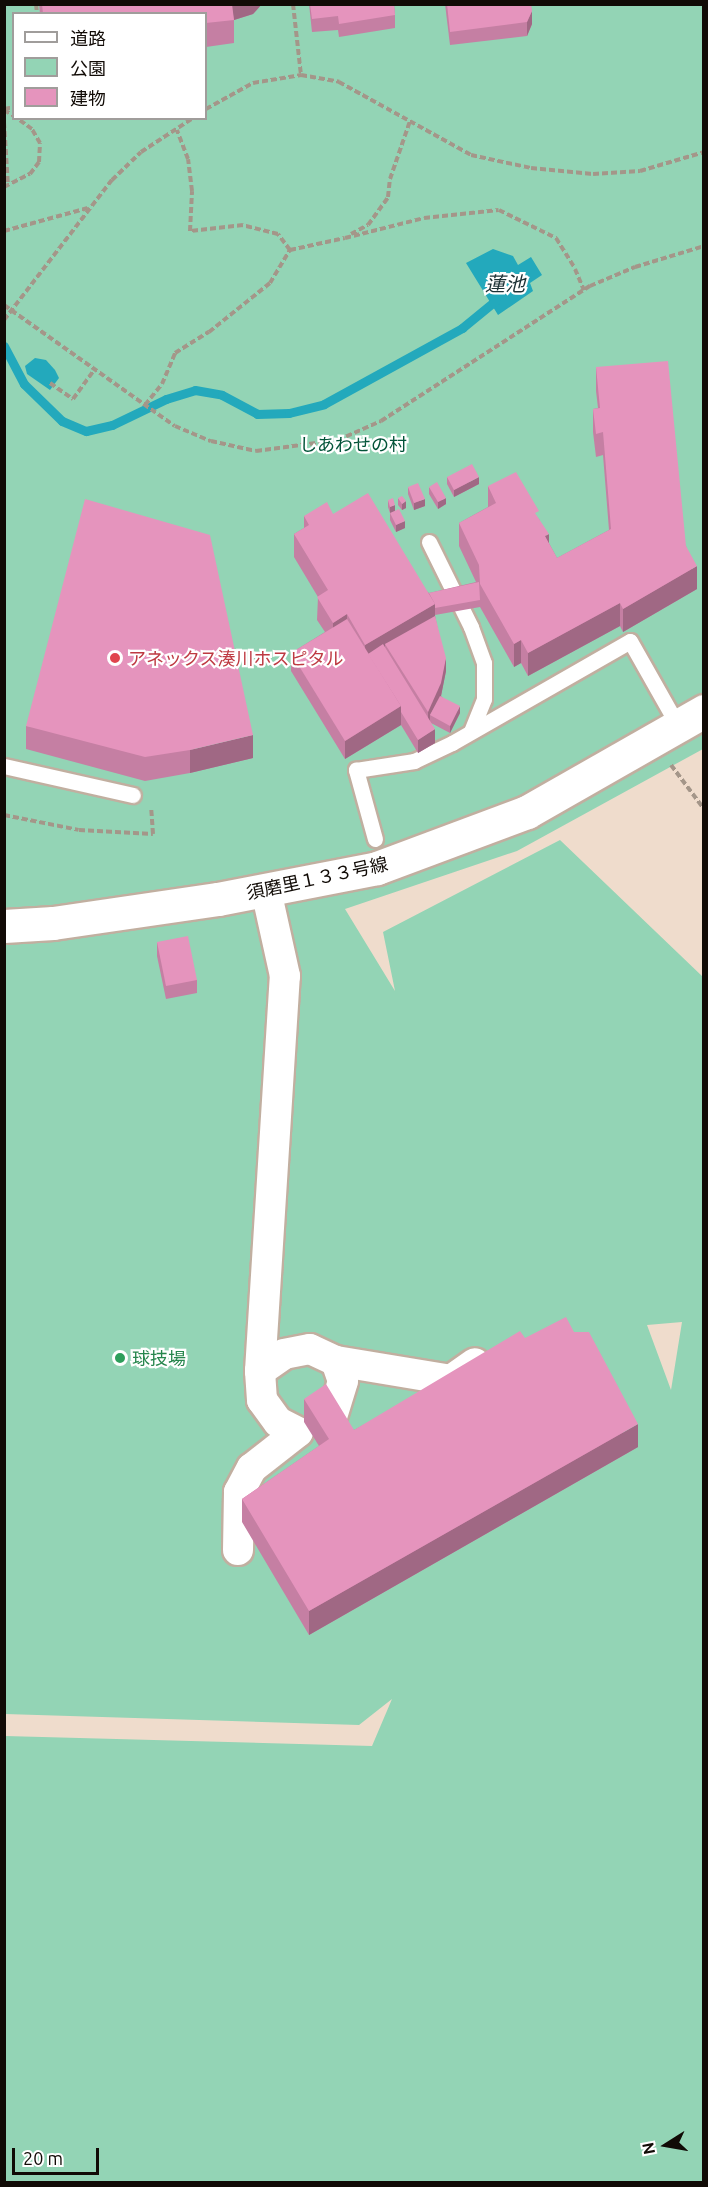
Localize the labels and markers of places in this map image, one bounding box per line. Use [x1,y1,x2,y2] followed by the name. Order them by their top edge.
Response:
[128,647,344,669] place label: アネックス湊川ホスピタル
[106,649,124,667] marker: アネックス湊川ホスピタル
[132,1347,186,1369] place label: 球技場
[113,1351,127,1365] marker: 球技場

